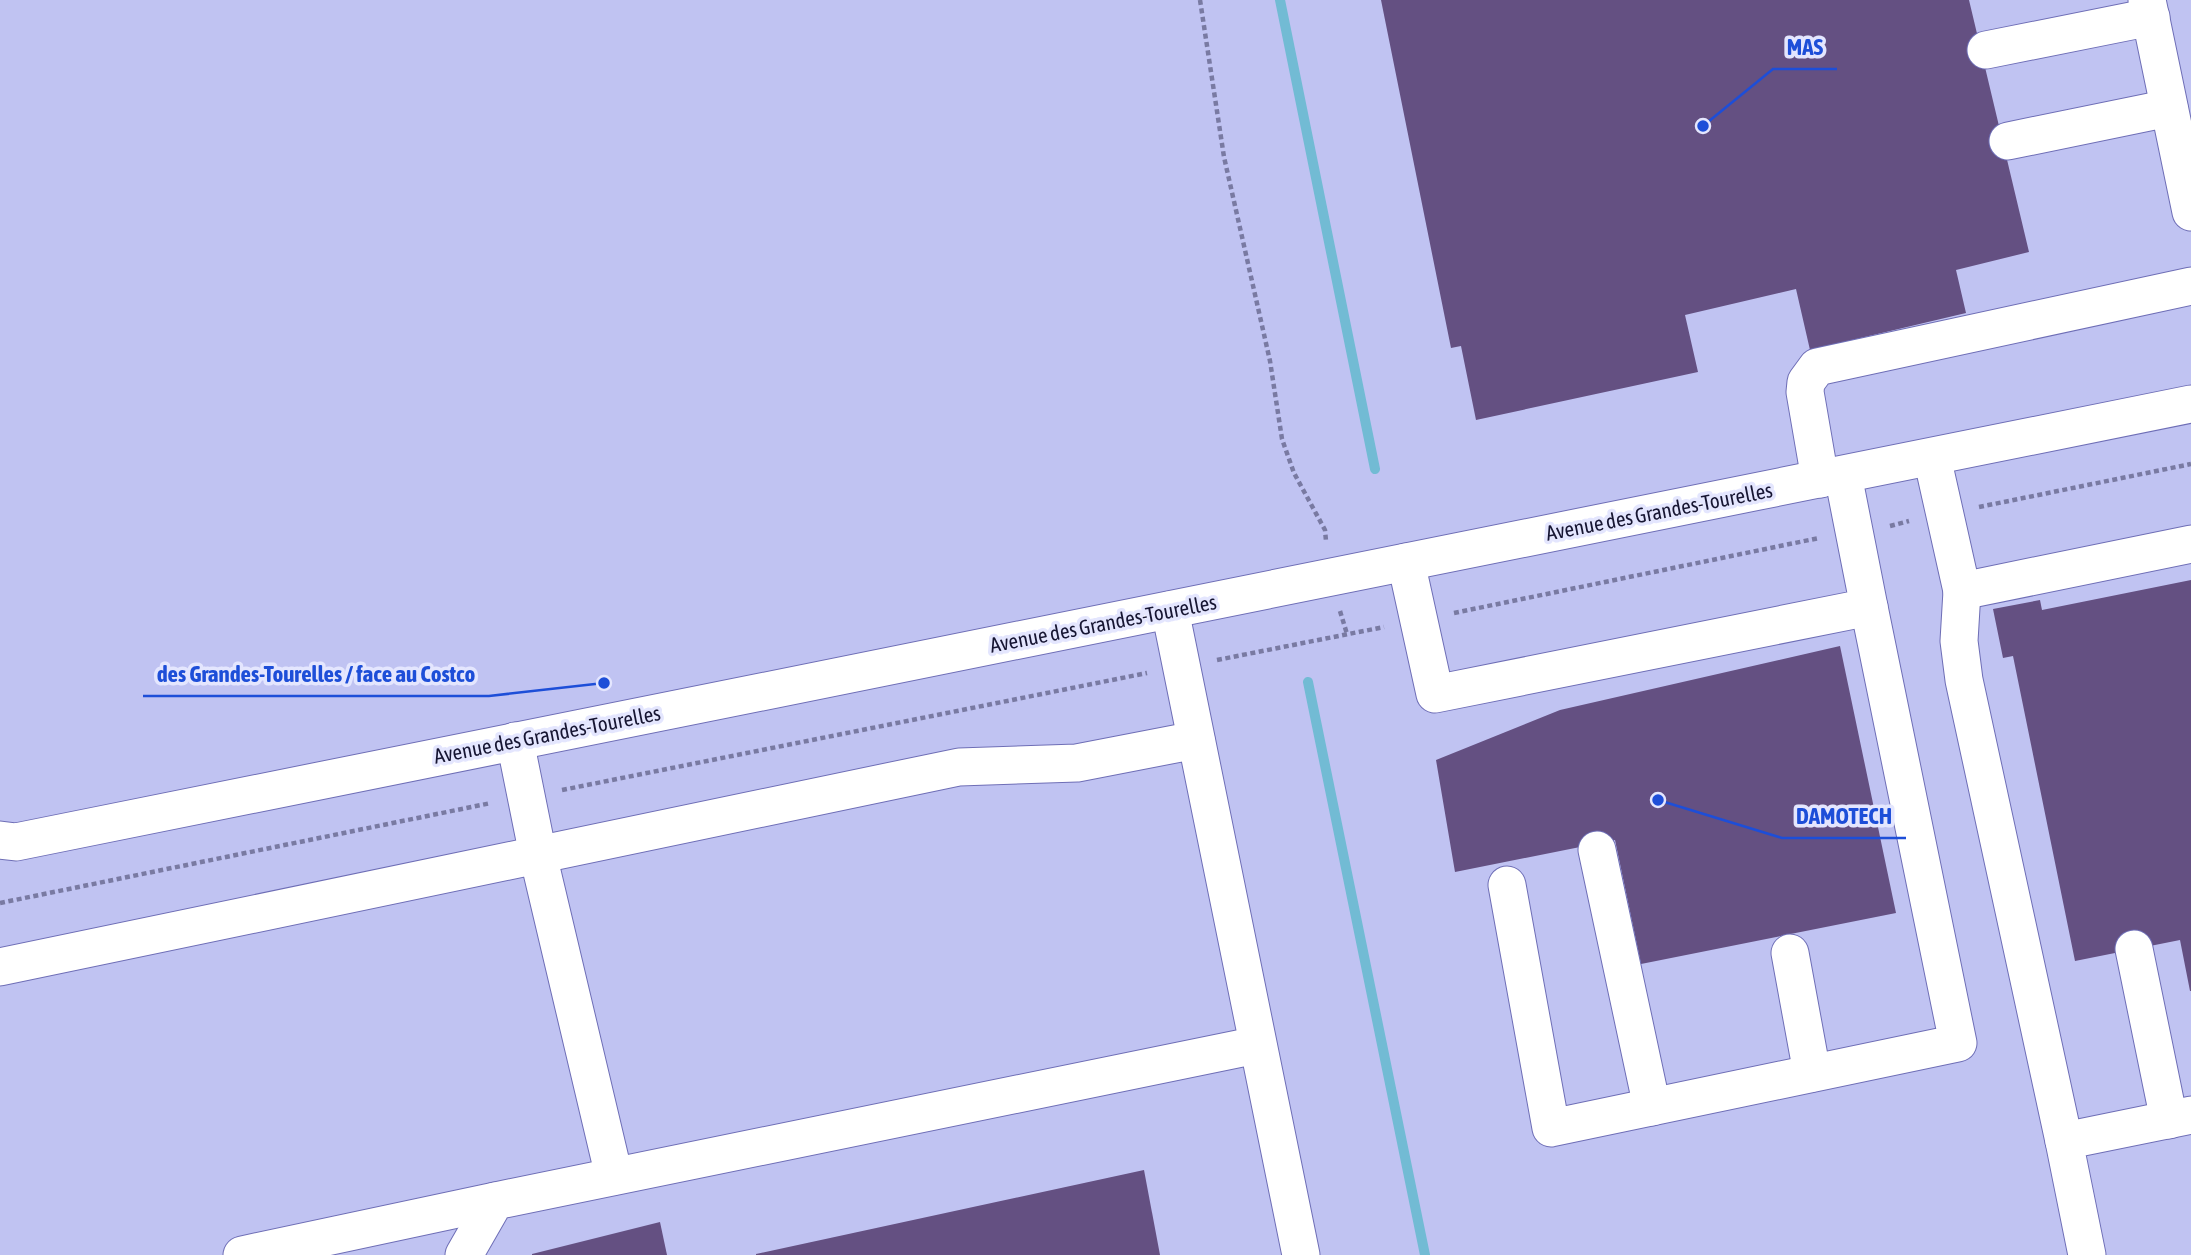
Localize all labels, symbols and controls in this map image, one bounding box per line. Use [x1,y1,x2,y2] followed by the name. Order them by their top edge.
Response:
[1773,25,1837,69] callout: MAS
[1787,34,1824,60] text: MAS
[1544,477,1774,545] street label: Avenue des Grandes-Tourelles
[988,589,1218,657] street label: Avenue des Grandes-Tourelles
[143,652,489,696] callout: des Grandes-Tourelles / face au Costco
[157,661,475,687] text: des Grandes-Tourelles / face au Costco
[432,700,662,768] street label: Avenue des Grandes-Tourelles
[1782,794,1906,838] callout: DAMOTECH
[1796,803,1892,829] text: DAMOTECH

